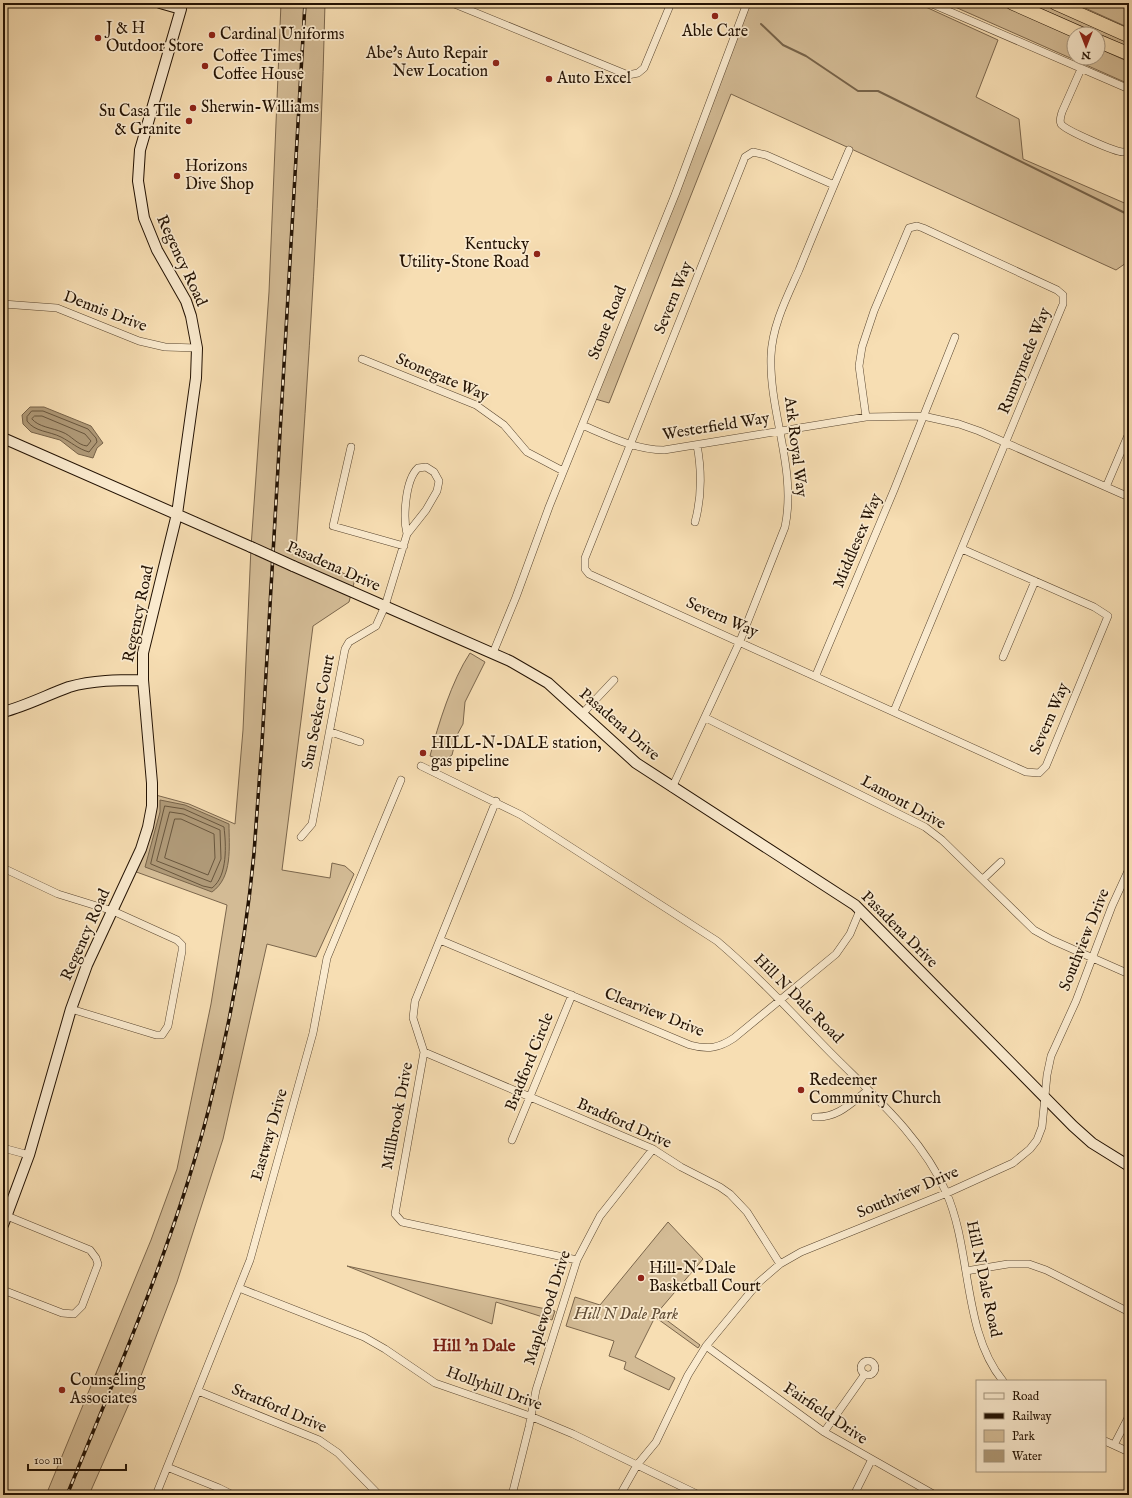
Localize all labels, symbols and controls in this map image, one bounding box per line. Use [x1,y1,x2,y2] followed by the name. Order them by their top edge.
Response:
[710,11,720,21] marker: Able Care
[104,19,204,57] place label: J & H Outdoor Store
[681,22,748,42] place label: Able Care
[220,25,345,45] place label: Cardinal Uniforms
[1066,26,1106,66] north arrow
[207,30,217,40] marker: Cardinal Uniforms
[93,33,103,43] marker: J & H Outdoor Store
[365,44,488,82] place label: Abe's Auto Repair New Location
[213,47,304,85] place label: Coffee Times Coffee House
[1081,48,1092,62] text: N
[491,58,501,68] marker: Abe's Auto Repair New Location
[200,61,210,71] marker: Coffee Times Coffee House
[556,69,632,89] place label: Auto Excel
[544,74,554,84] marker: Auto Excel
[201,98,319,118] place label: Sherwin-Williams
[99,102,181,140] place label: Su Casa Tile & Granite
[188,103,198,113] marker: Sherwin-Williams
[184,116,194,126] marker: Su Casa Tile & Granite
[185,157,254,195] place label: Horizons Dive Shop
[172,171,182,181] marker: Horizons Dive Shop
[151,212,211,310] street label: Regency Road
[399,235,529,273] place label: Kentucky Utility-Stone Road
[532,249,542,259] marker: Kentucky Utility-Stone Road
[650,259,698,337] street label: Severn Way
[584,283,632,363] street label: Stone Road
[60,287,150,337] street label: Dennis Drive
[995,305,1056,417] street label: Runnymede Way
[393,349,492,407] street label: Stonegate Way
[779,395,811,498] street label: Ark Royal Way
[661,409,771,445] street label: Westerfield Way
[829,490,887,591] street label: Middlesex Way
[283,537,383,597] street label: Pasadena Drive
[119,563,159,664] street label: Regency Road
[683,593,761,643] street label: Severn Way
[298,653,340,771] street label: Sun Seeker Court
[1026,680,1074,758] street label: Severn Way
[574,684,664,766] street label: Pasadena Drive
[431,734,601,772] place label: HILL-N-DALE station, gas pipeline
[418,748,428,758] marker: HILL-N-DALE station, gas pipeline
[857,771,949,835] street label: Lamont Drive
[57,886,115,984] street label: Regency Road
[1055,886,1115,994] street label: Southview Drive
[856,887,942,973] street label: Pasadena Drive
[749,950,847,1048] street label: Hill N Dale Road
[601,984,707,1042] street label: Clearview Drive
[501,1010,559,1114] street label: Bradford Circle
[378,1061,418,1171] street label: Millbrook Drive
[809,1071,941,1109] place label: Redeemer Community Church
[796,1085,806,1095] marker: Redeemer Community Church
[247,1087,293,1183] street label: Eastway Drive
[574,1094,674,1154] street label: Bradford Drive
[854,1163,962,1223] street label: Southview Drive
[961,1219,1005,1340] street label: Hill N Dale Road
[520,1248,576,1368] street label: Maplewood Drive
[649,1259,761,1297] place label: Hill-N-Dale Basketball Court
[636,1273,646,1283] marker: Hill-N-Dale Basketball Court
[573,1305,679,1325] park label: Hill N Dale Park
[433,1336,516,1357] district label: Hill 'n Dale
[443,1362,545,1416] street label: Hollyhill Drive
[69,1371,146,1409] place label: Counseling Associates
[779,1379,871,1449] street label: Fairfield Drive
[228,1380,330,1438] street label: Stratford Drive
[976,1380,1106,1472] legend
[57,1385,67,1395] marker: Counseling Associates
[1012,1389,1040,1404] text: Road
[1012,1409,1051,1424] text: Railway
[1012,1429,1035,1444] text: Park
[28,1446,126,1472] scale bar
[1012,1449,1043,1464] text: Water
[34,1453,62,1468] text: 100 m

